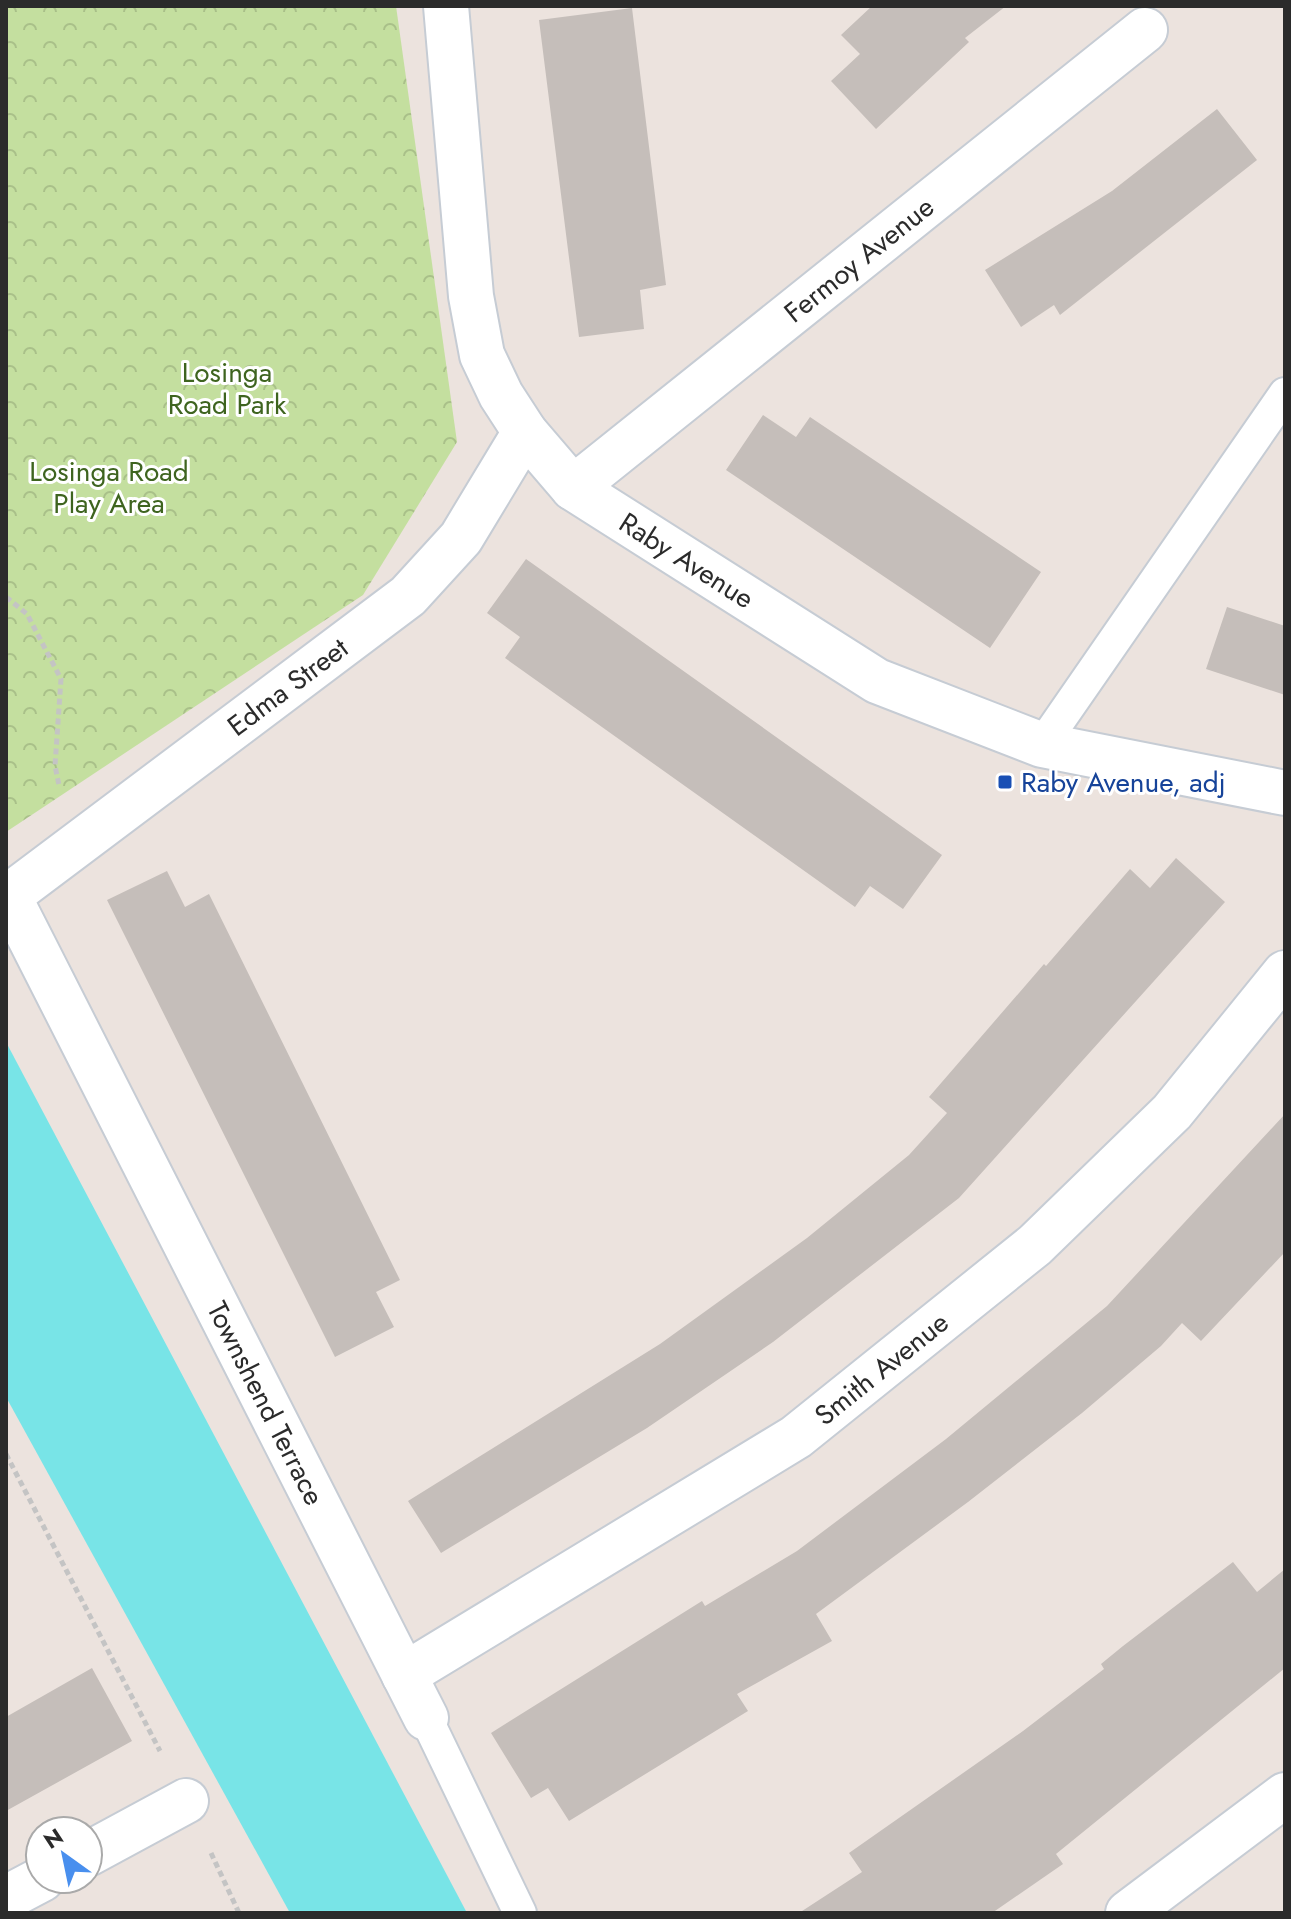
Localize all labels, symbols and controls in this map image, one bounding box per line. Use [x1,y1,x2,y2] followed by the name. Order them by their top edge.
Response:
[775,186,943,332] street label: Fermoy Avenue
[168,352,287,425] park label: Losinga Road Park
[29,451,189,524] park label: Losinga Road Play Area
[611,502,762,618] street label: Raby Avenue
[218,627,357,746] street label: Edma Street
[1021,762,1226,803] place label: Raby Avenue, adj
[996,773,1014,791] marker: Raby Avenue, adj
[197,1294,335,1512] street label: Townshend Terrace
[805,1302,957,1435] street label: Smith Avenue
[24,1815,104,1895] north arrow
[37,1820,69,1856] text: N

